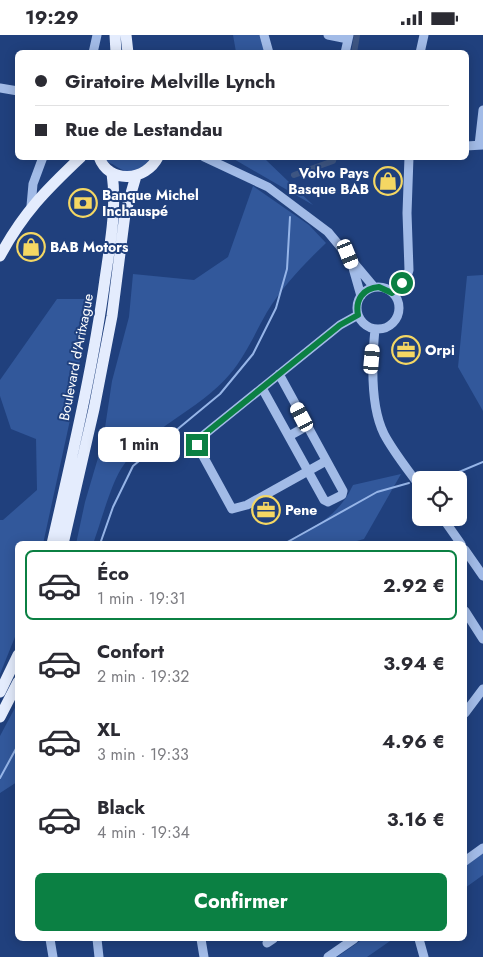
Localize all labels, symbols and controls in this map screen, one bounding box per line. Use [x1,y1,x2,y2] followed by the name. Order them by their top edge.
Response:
[25,4,79,31] text: 19:29
[65,68,276,95] text: Giratoire Melville Lynch
[65,116,223,143] text: Rue de Lestandau
[288,163,370,199] place label: Volvo Pays Basque BAB
[373,166,403,196] shop icon: Volvo Pays Basque BAB
[102,185,199,221] place label: Banque Michel Inchauspé
[68,188,98,218] bank icon: Banque Michel Inchauspé
[16,232,46,262] shop icon: BAB Motors
[50,237,129,257] place label: BAB Motors
[335,237,360,271] car
[391,272,413,294] route start
[54,292,98,422] street label: Boulevard d'Aritxague
[391,335,421,365] office icon: Orpi
[425,340,455,360] place label: Orpi
[363,343,380,375] car
[288,400,315,434] car
[97,427,180,463] callout: 1 min
[119,433,159,456] text: 1 min
[186,434,208,456] route end
[412,471,467,526] map controls
[412,471,467,526] button: locate
[251,495,281,525] office icon: Pene
[285,500,317,520] place label: Pene
[97,560,129,587] text: Éco
[37,563,82,608] icon: car
[383,572,445,599] text: 2.92 €
[97,587,186,610] text: 1 min · 19:31
[97,638,164,665] text: Confort
[37,641,82,686] icon: car
[383,650,445,677] text: 3.94 €
[97,665,189,688] text: 2 min · 19:32
[97,716,120,743] text: XL
[37,719,82,764] icon: car
[382,728,445,755] text: 4.96 €
[97,743,189,766] text: 3 min · 19:33
[97,794,145,821] text: Black
[37,797,82,842] icon: car
[387,806,445,833] text: 3.16 €
[97,821,190,844] text: 4 min · 19:34
[35,873,447,931] button: Confirmer

